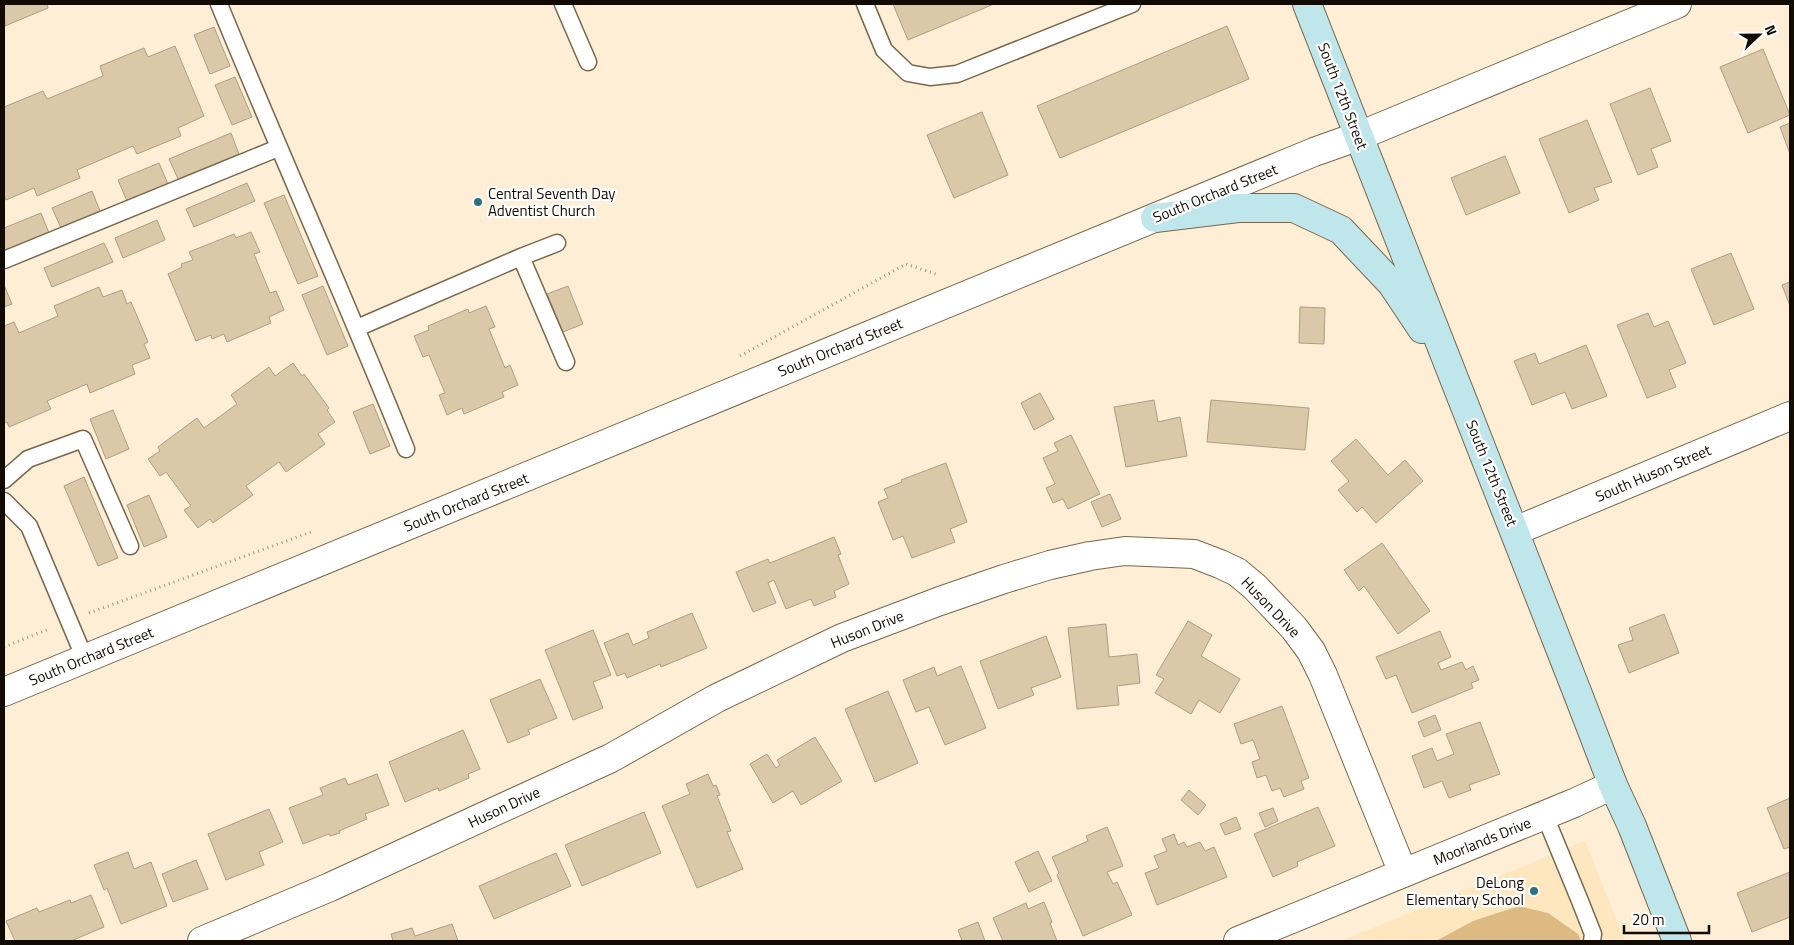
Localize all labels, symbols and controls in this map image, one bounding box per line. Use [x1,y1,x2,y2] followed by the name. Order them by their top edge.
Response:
[1734,10,1784,60] north arrow
[1760,22,1783,38] text: N
[1312,39,1374,153] street label: South 12th Street
[1149,157,1281,228] street label: South Orchard Street
[488,182,616,222] place label: Central Seventh Day Adventist Church
[472,196,484,208] marker: Central Seventh Day Adventist Church
[774,311,906,382] street label: South Orchard Street
[1460,416,1524,530] street label: South 12th Street
[1592,438,1715,508] street label: South Huson Street
[400,466,532,537] street label: South Orchard Street
[1236,571,1306,643] street label: Huson Drive
[827,604,907,654] street label: Huson Drive
[25,620,157,691] street label: South Orchard Street
[464,780,544,834] street label: Huson Drive
[1430,811,1534,871] street label: Moorlands Drive
[1406,871,1524,911] place label: DeLong Elementary School
[1528,885,1540,897] marker: DeLong Elementary School
[1624,902,1709,934] scale bar
[1632,908,1665,931] text: 20 m

